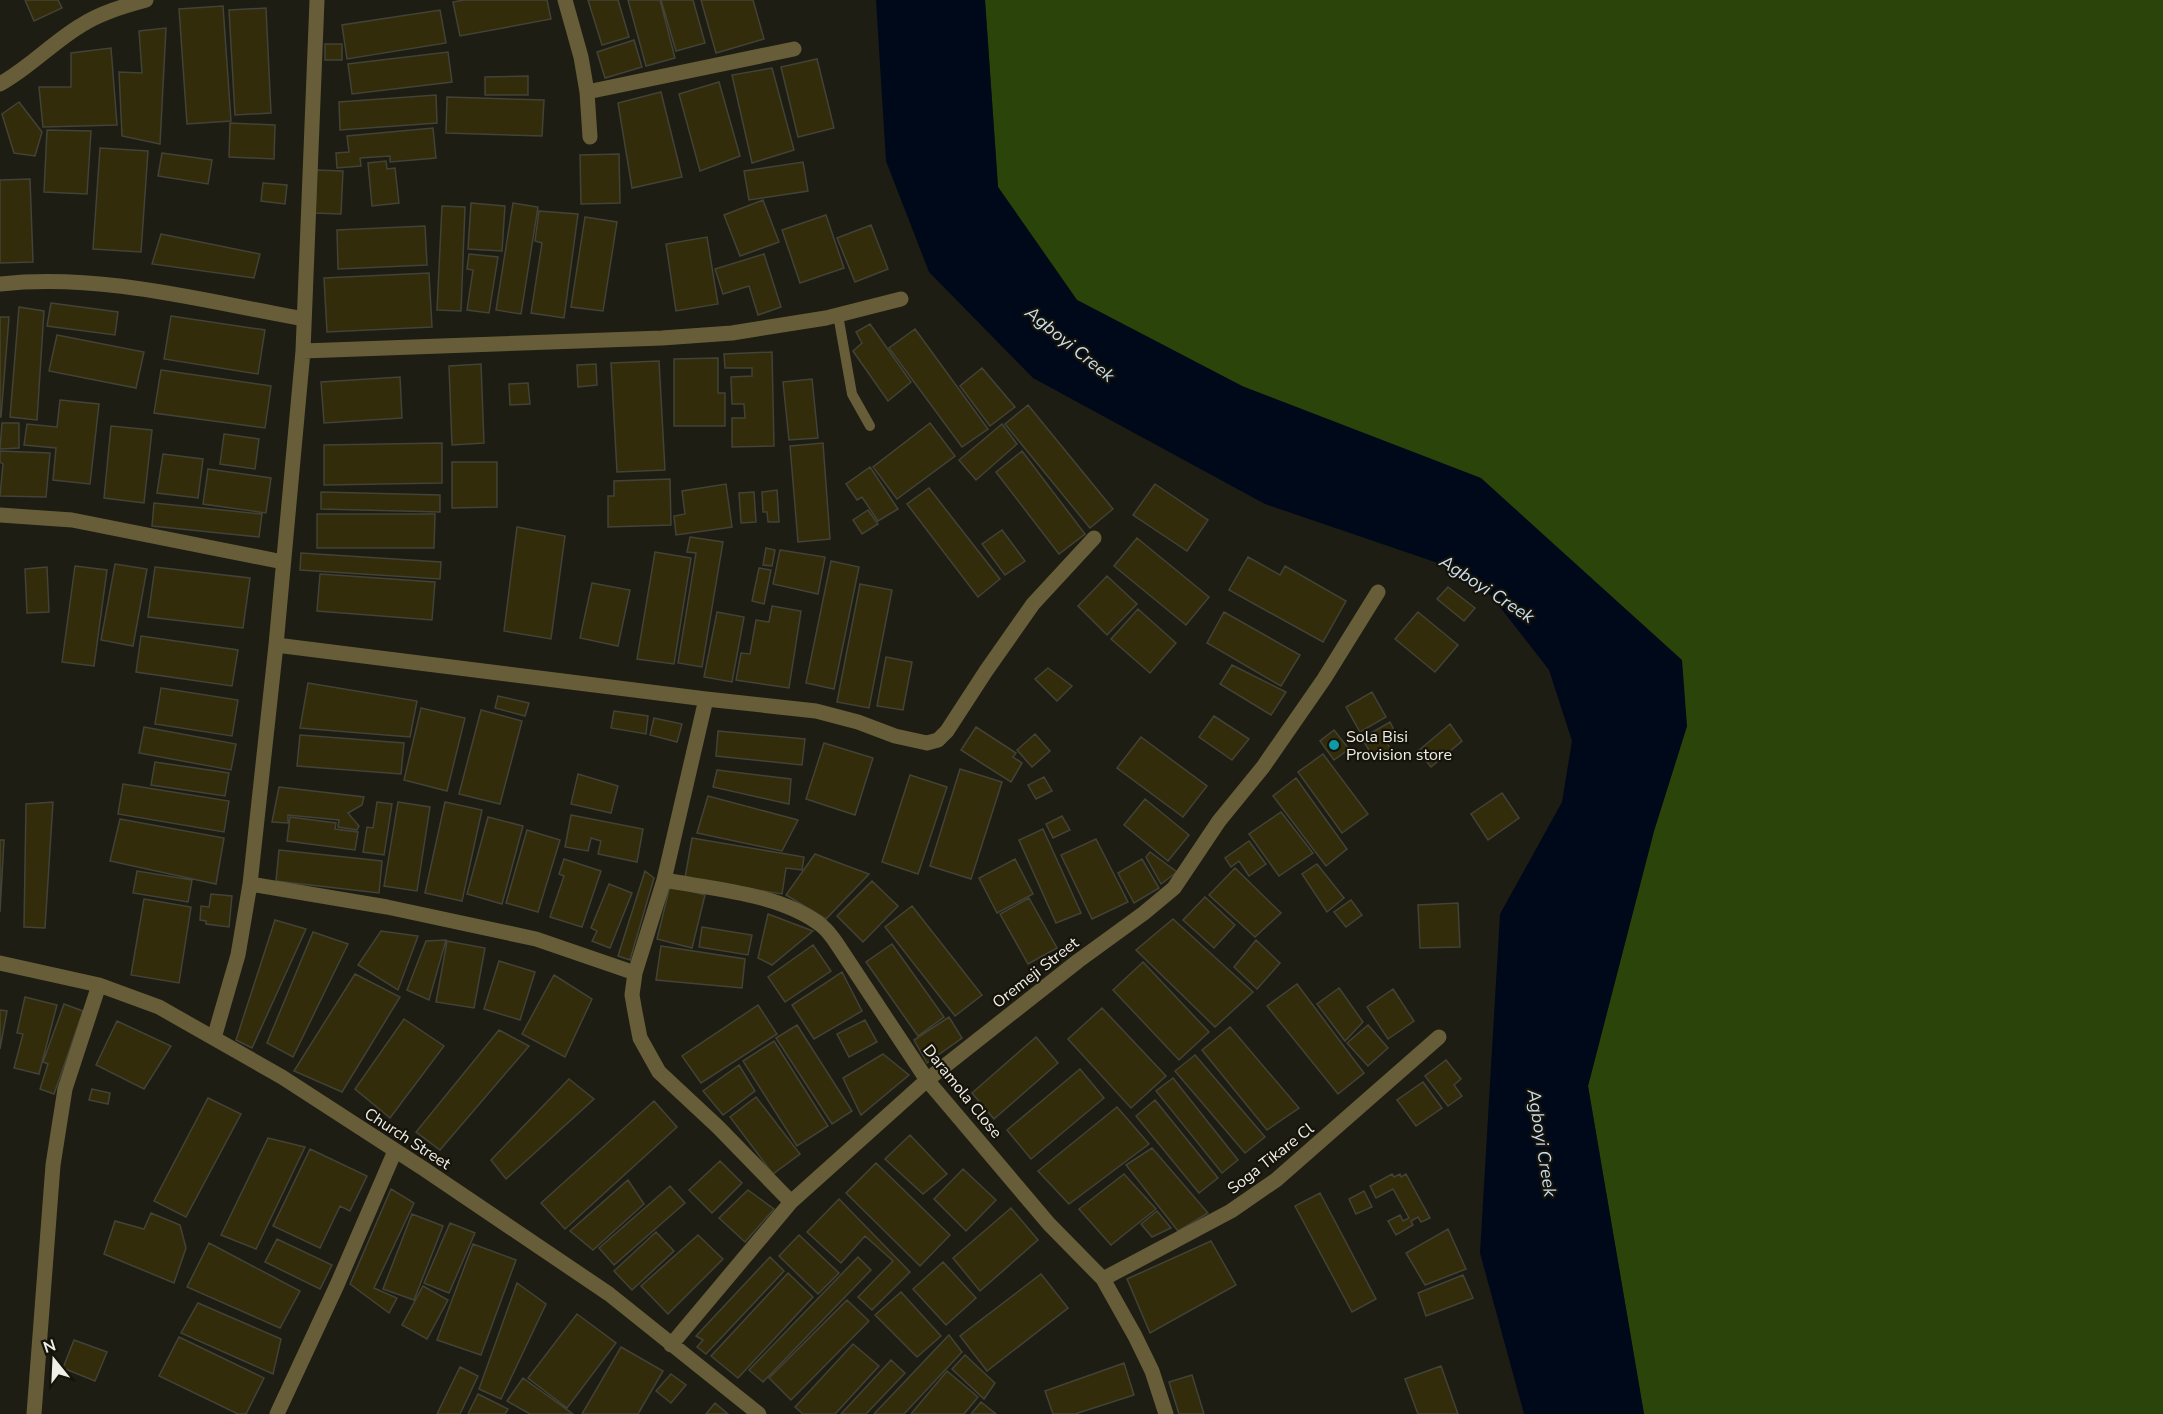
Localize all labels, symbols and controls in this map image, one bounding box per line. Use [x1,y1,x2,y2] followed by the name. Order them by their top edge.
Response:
[1019,300,1121,388] water label: Agboyi Creek
[1434,549,1540,629] water label: Agboyi Creek
[1346,726,1452,766] place label: Sola Bisi Provision store
[1327,738,1341,752] marker: Sola Bisi Provision store
[988,932,1084,1013] street label: Oremeji Street
[918,1040,1007,1143] street label: Daramola Close
[1521,1086,1563,1199] water label: Agboyi Creek
[360,1103,455,1175] street label: Church Street
[1223,1118,1319,1200] street label: Soga Tikare Cl
[24,1330,84,1390] north arrow
[41,1334,59,1359] text: N

